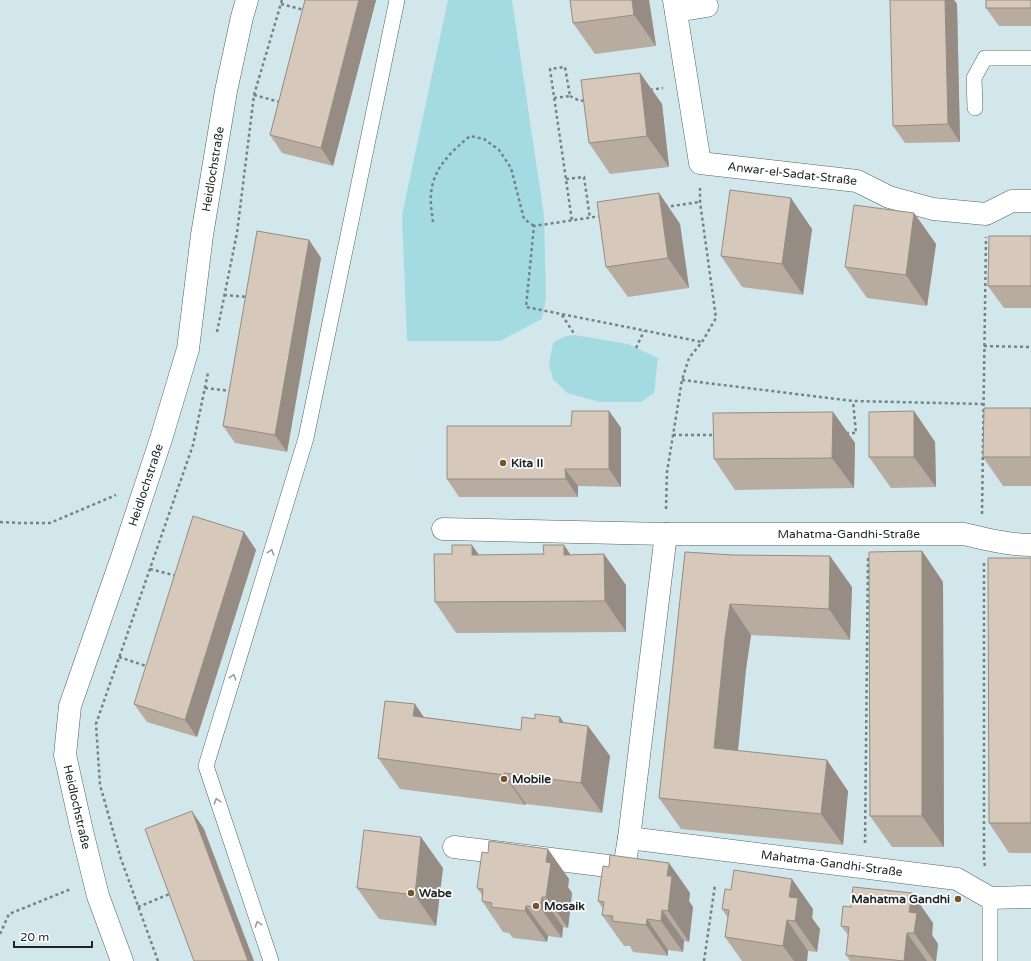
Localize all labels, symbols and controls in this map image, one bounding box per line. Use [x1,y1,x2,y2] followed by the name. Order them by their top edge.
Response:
[199,125,227,213] street label: Heidlochstraße
[727,159,858,188] street label: Anwar-el-Sadat-Straße
[126,442,166,528] street label: Heidlochstraße
[511,456,543,470] place label: Kita II
[498,458,508,468] marker: Kita II
[778,527,920,541] street label: Mahatma-Gandhi-Straße
[266,549,275,556] one-way arrow
[228,673,237,680] one-way arrow
[61,764,94,851] street label: Heidlochstraße
[512,772,551,786] place label: Mobile
[499,774,509,784] marker: Mobile
[213,797,222,804] one-way arrow
[760,848,903,879] street label: Mahatma-Gandhi-Straße
[419,886,452,900] place label: Wabe
[406,888,416,898] marker: Wabe
[851,892,950,906] place label: Mahatma Gandhi
[953,894,963,904] marker: Mahatma Gandhi
[544,899,585,913] place label: Mosaik
[531,901,541,911] marker: Mosaik
[255,921,263,928] one-way arrow
[14,923,92,949] scale bar
[20,930,49,944] text: 20 m

